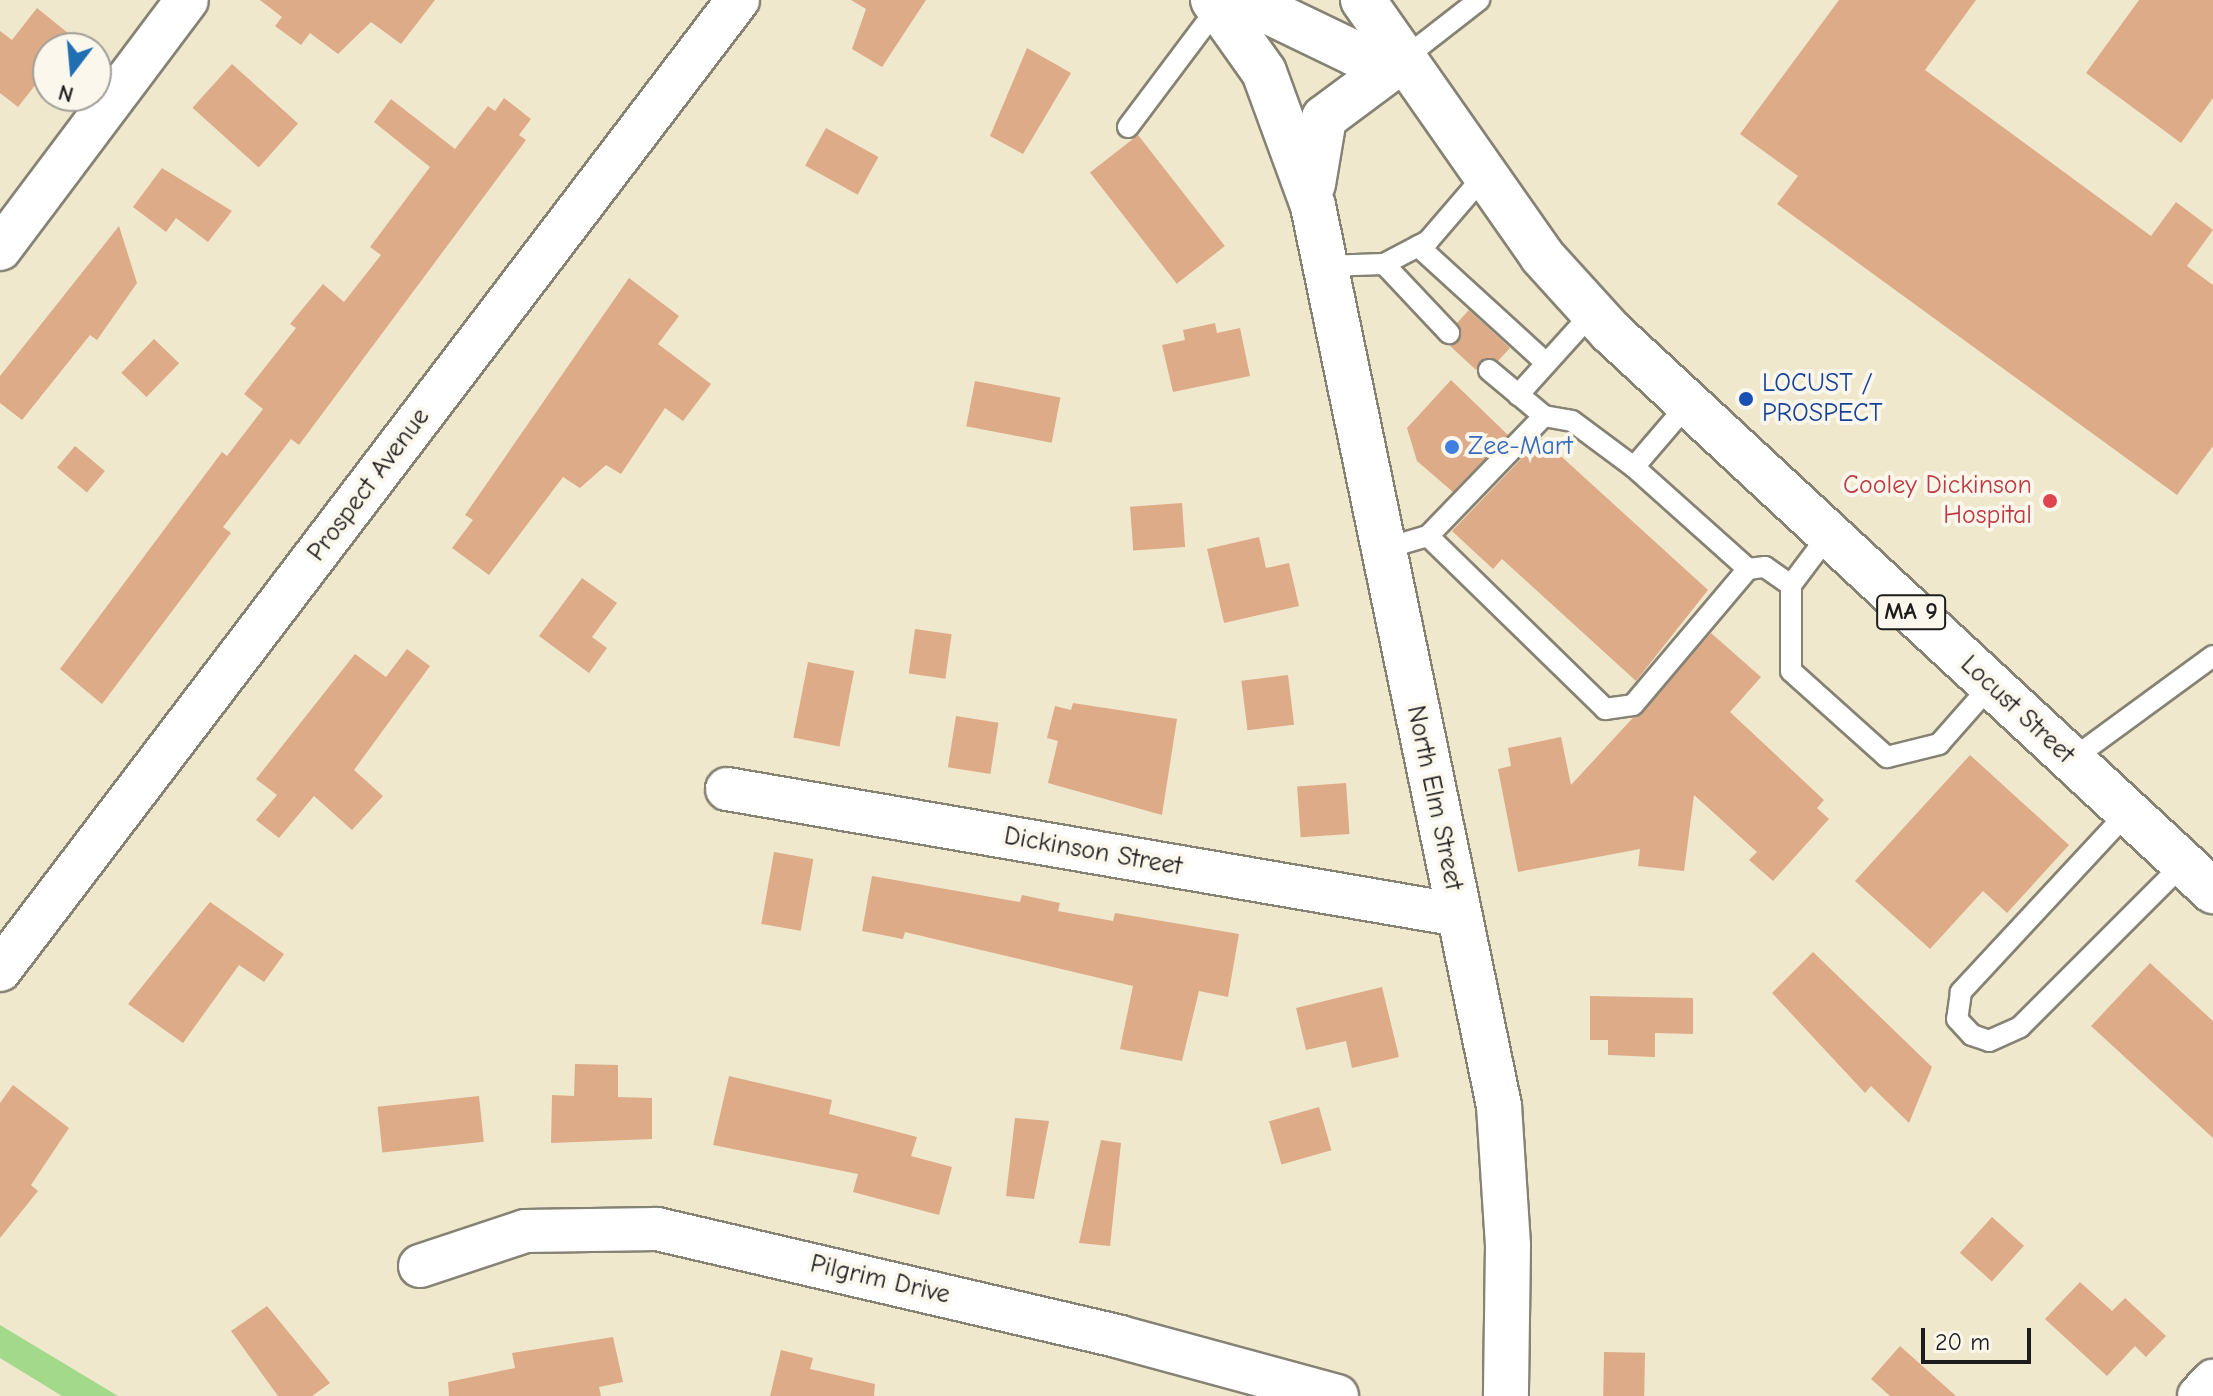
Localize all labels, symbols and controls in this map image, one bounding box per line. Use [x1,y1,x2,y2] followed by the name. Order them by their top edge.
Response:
[32,32,112,112] north arrow
[55,79,76,108] text: N
[1762,368,1883,430] place label: LOCUST / PROSPECT
[1737,390,1755,408] marker: LOCUST / PROSPECT
[301,402,437,568] street label: Prospect Avenue
[1468,431,1573,463] place label: Zee-Mart
[1443,438,1461,456] marker: Zee-Mart
[1843,470,2032,532] place label: Cooley Dickinson Hospital
[2039,490,2061,512] marker: Cooley Dickinson Hospital
[1875,592,1947,632] road number: MA 9
[1954,649,2080,771] street label: Locust Street
[1399,703,1469,893] street label: North Elm Street
[1002,821,1184,883] street label: Dickinson Street
[807,1249,953,1311] street label: Pilgrim Drive
[1925,1312,2035,1362] scale bar
[1935,1328,1990,1356] text: 20 m

